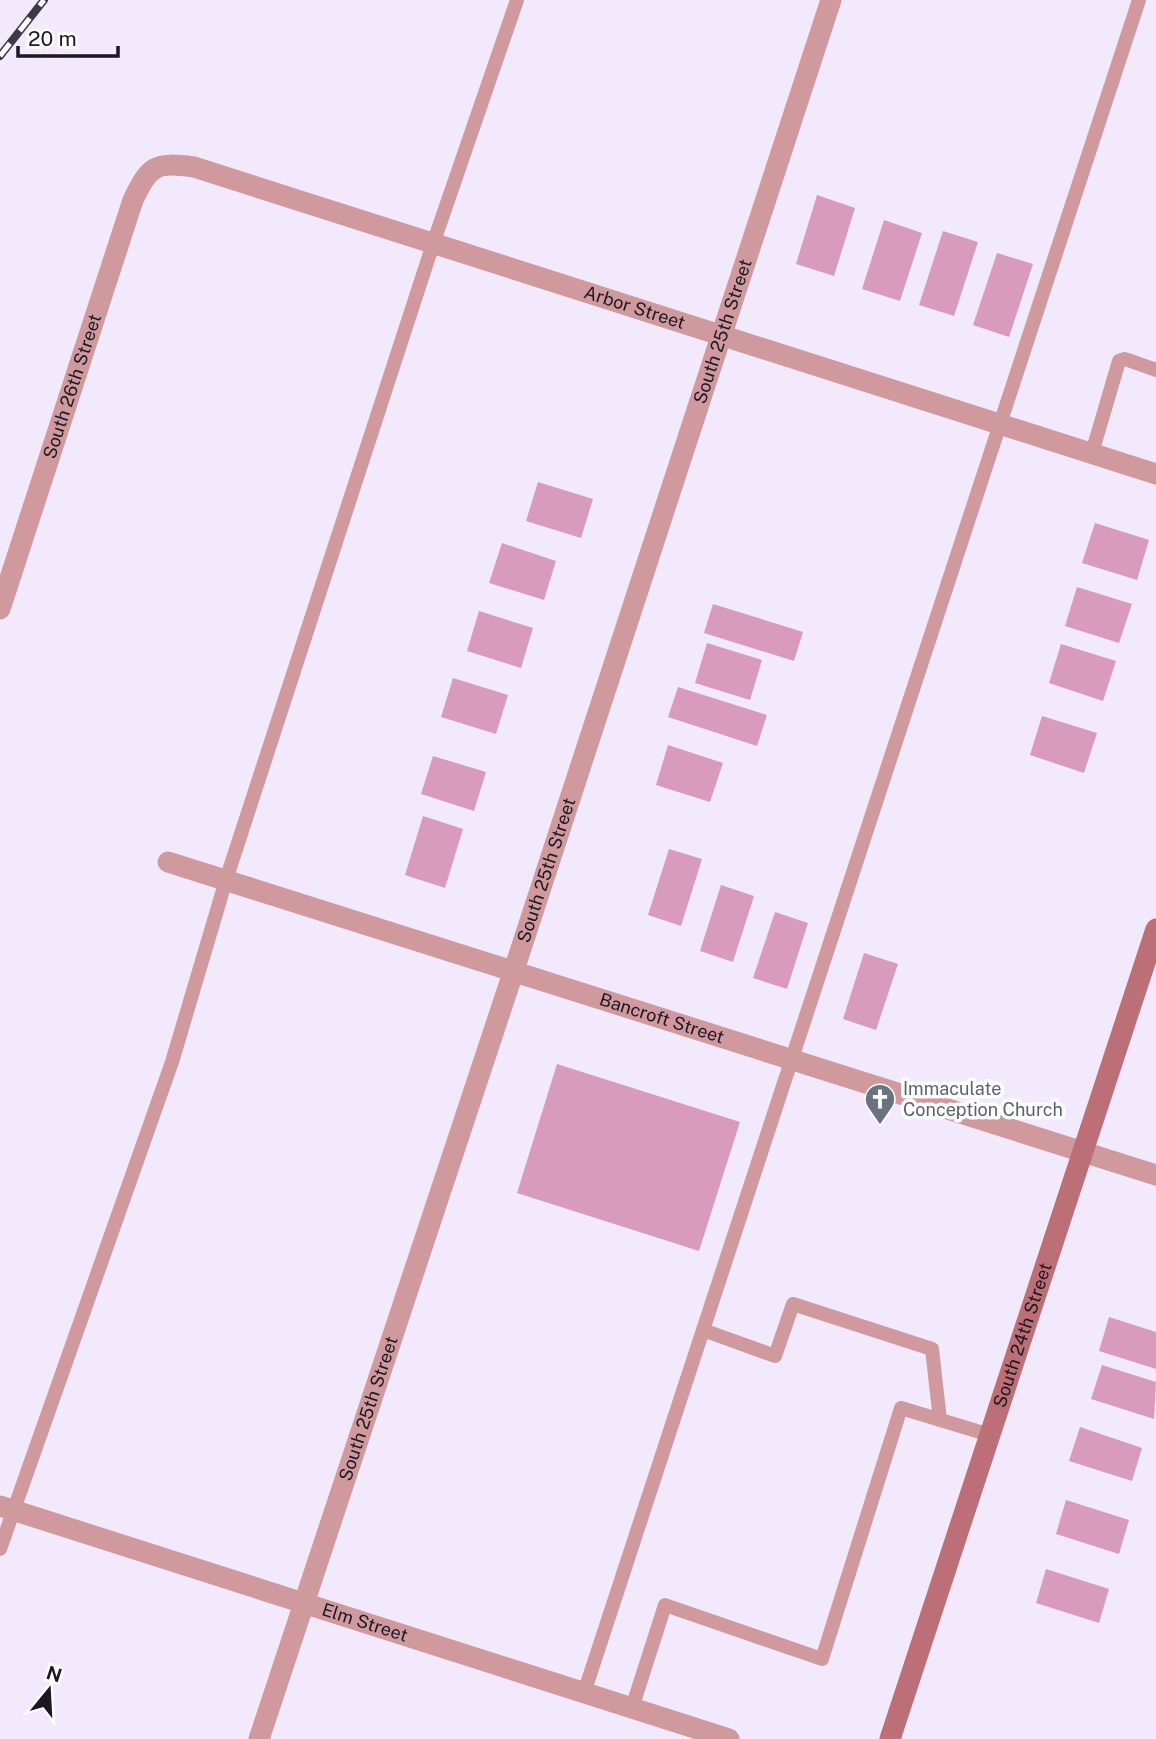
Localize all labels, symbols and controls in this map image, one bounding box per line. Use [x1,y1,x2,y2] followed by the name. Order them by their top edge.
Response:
[18,14,117,58] scale bar
[28,26,77,51] text: 20 m
[689,256,756,406] street label: South 25th Street
[582,281,688,333] street label: Arbor Street
[39,311,105,461] street label: South 26th Street
[513,795,580,945] street label: South 25th Street
[597,988,727,1048] street label: Bancroft Street
[903,1078,1063,1120] place label: Immaculate Conception Church
[863,1082,897,1126] church icon: Immaculate Conception Church
[989,1260,1056,1410] street label: South 24th Street
[334,1334,402,1484] street label: South 25th Street
[319,1599,411,1646] street label: Elm Street
[14,1655,84,1725] north arrow
[44,1661,65,1687] text: N

